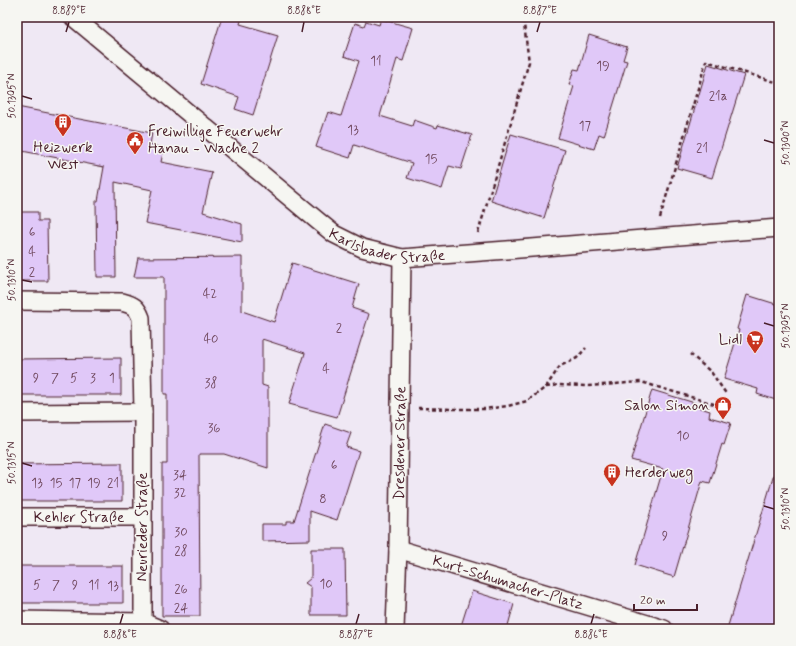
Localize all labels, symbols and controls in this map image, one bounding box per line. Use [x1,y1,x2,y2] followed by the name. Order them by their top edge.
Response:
[52,4,86,18] text: 8.889°E
[287,4,321,18] text: 8.888°E
[523,4,557,18] text: 8.887°E
[370,53,382,70] house number: 11
[596,58,610,75] house number: 19
[5,73,19,118] text: 50.1305°N
[709,88,728,105] house number: 21a
[53,112,73,137] building icon: Heizwerk West
[579,118,592,135] house number: 17
[779,120,793,165] text: 50.1300°N
[148,122,283,159] place label: Freiwillige Feuerwehr Hanau - Wache 2
[347,122,359,139] house number: 13
[125,130,145,155] public building icon: Freiwillige Feuerwehr Hanau - Wache 2
[33,138,93,175] place label: Heizwerk West
[696,140,708,157] house number: 21
[425,151,437,168] house number: 15
[29,224,36,241] house number: 6
[325,224,446,269] street label: Karlsbader Straße
[28,244,36,261] house number: 4
[5,259,19,301] text: 50.1310°N
[29,264,36,281] house number: 2
[203,286,217,303] house number: 42
[779,303,793,348] text: 50.1305°N
[336,320,343,337] house number: 2
[745,329,765,354] supermarket icon: Lidl
[719,330,742,350] place label: Lidl
[203,331,219,348] house number: 40
[322,361,330,378] house number: 4
[33,370,39,387] house number: 9
[51,370,59,387] house number: 7
[70,370,78,387] house number: 5
[90,370,96,387] house number: 3
[109,370,115,387] house number: 1
[204,375,218,392] house number: 38
[390,386,411,500] street label: Dresdener Straße
[713,395,733,420] shop icon: Salon Simon
[624,396,710,416] place label: Salon Simon
[207,420,221,437] house number: 36
[676,428,690,445] house number: 10
[5,441,19,484] text: 50.1315°N
[331,457,338,474] house number: 6
[602,462,622,487] building icon: Herderweg
[625,463,693,484] place label: Herderweg
[173,467,187,484] house number: 34
[133,472,153,582] street label: Neurieder Straße
[31,475,43,492] house number: 13
[50,475,62,492] house number: 15
[69,475,82,492] house number: 17
[87,475,101,492] house number: 19
[107,475,119,492] house number: 21
[174,485,187,502] house number: 32
[779,488,793,530] text: 50.1310°N
[319,491,327,508] house number: 8
[34,508,124,528] street label: Kehler Straße
[174,524,188,541] house number: 30
[662,528,668,545] house number: 9
[174,543,188,560] house number: 28
[430,551,586,615] street label: Kurt-Schumacher-Platz
[319,576,333,593] house number: 10
[33,577,41,594] house number: 5
[52,577,60,594] house number: 7
[72,577,78,594] house number: 9
[88,577,100,594] house number: 11
[107,578,119,595] house number: 13
[174,581,188,598] house number: 26
[634,586,697,612] scale bar
[640,593,666,609] text: 20 m
[174,600,188,617] house number: 24
[103,628,137,642] text: 8.888°E
[339,628,373,642] text: 8.887°E
[574,628,608,642] text: 8.886°E

